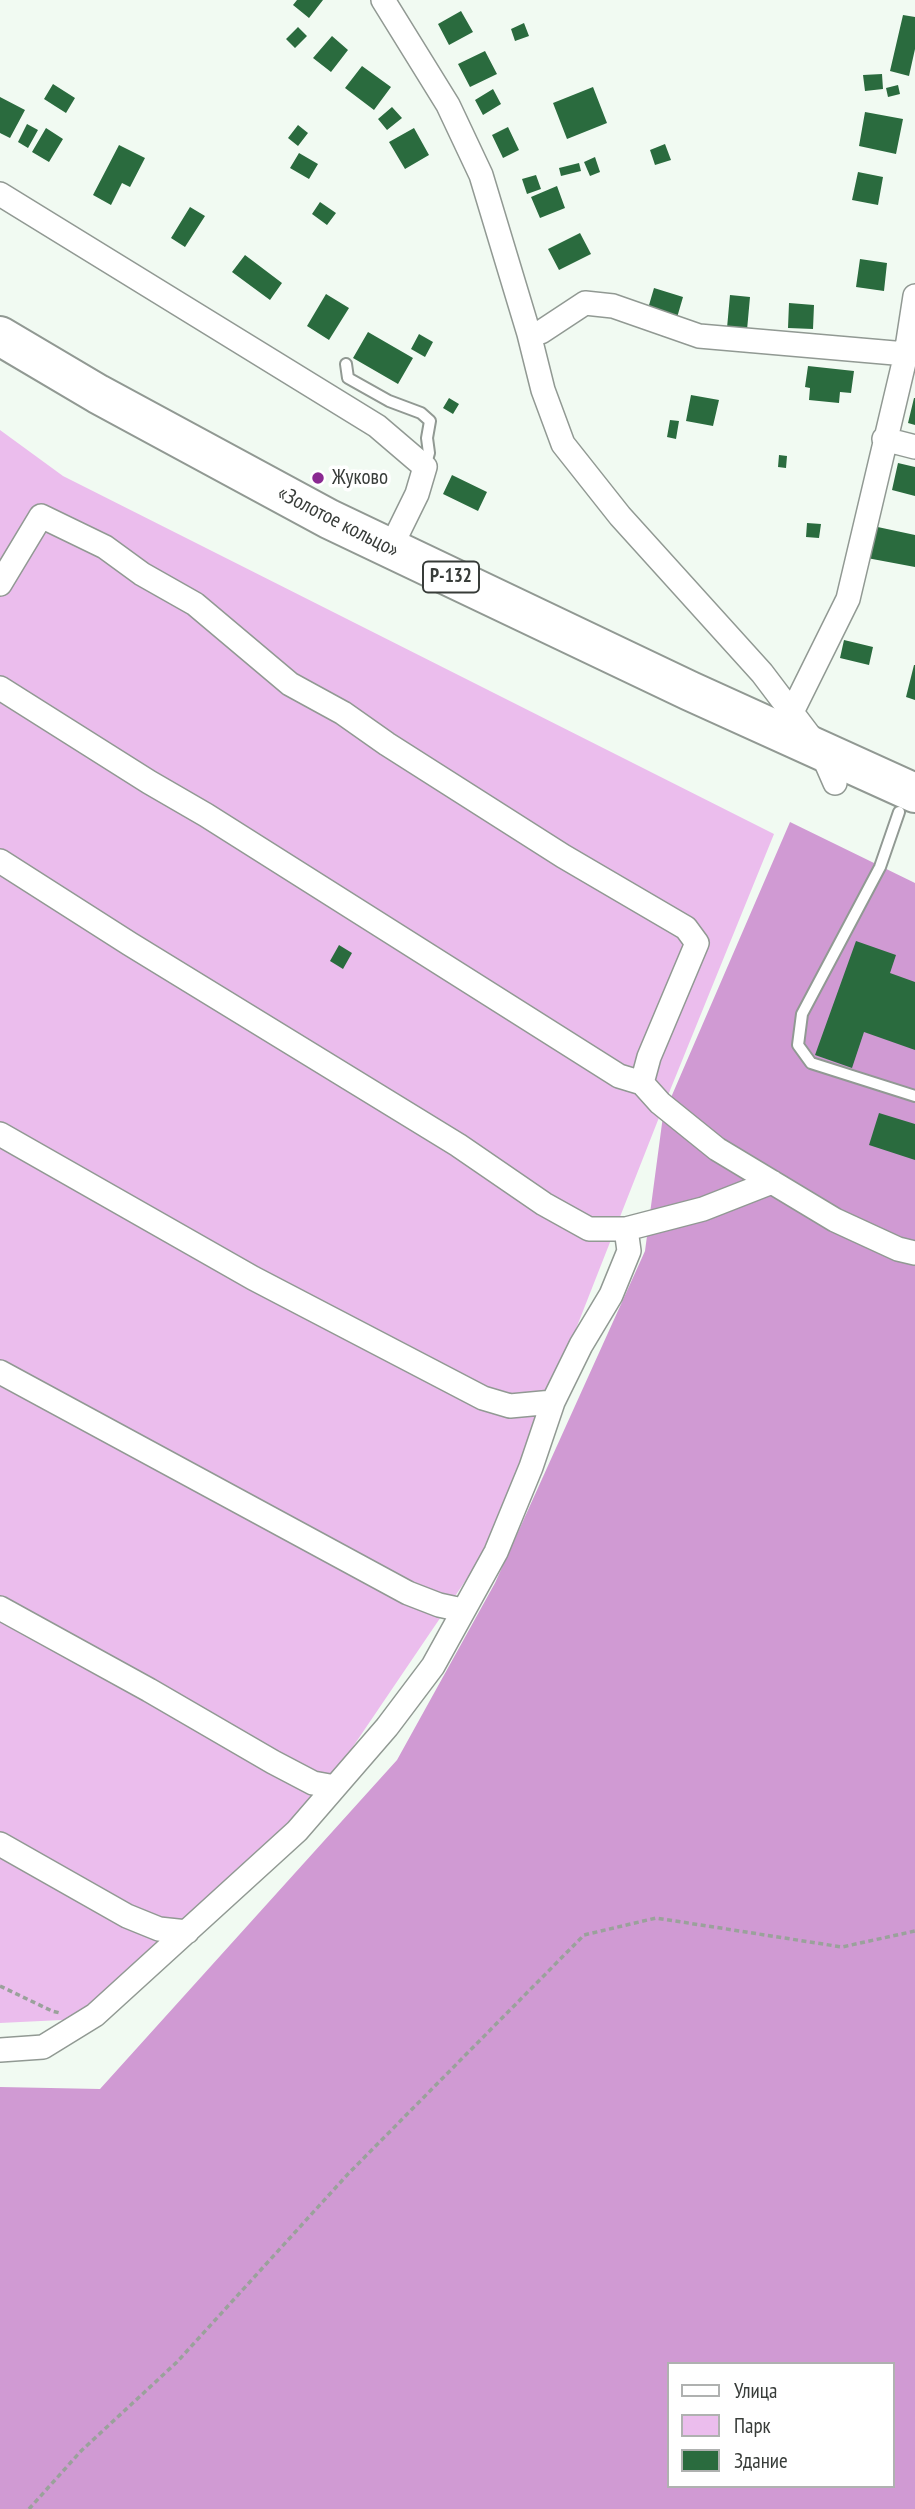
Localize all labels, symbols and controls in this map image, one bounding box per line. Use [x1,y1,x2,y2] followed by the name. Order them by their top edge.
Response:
[332,465,388,491] place label: Жуково
[310,470,326,486] marker: Жуково
[273,481,403,563] street label: «Золотое кольцо»
[423,562,479,592] road number: Р-132
[666,2362,894,2488] legend
[734,2377,777,2404] text: Улица
[734,2412,771,2439] text: Парк
[734,2447,788,2474] text: Здание

